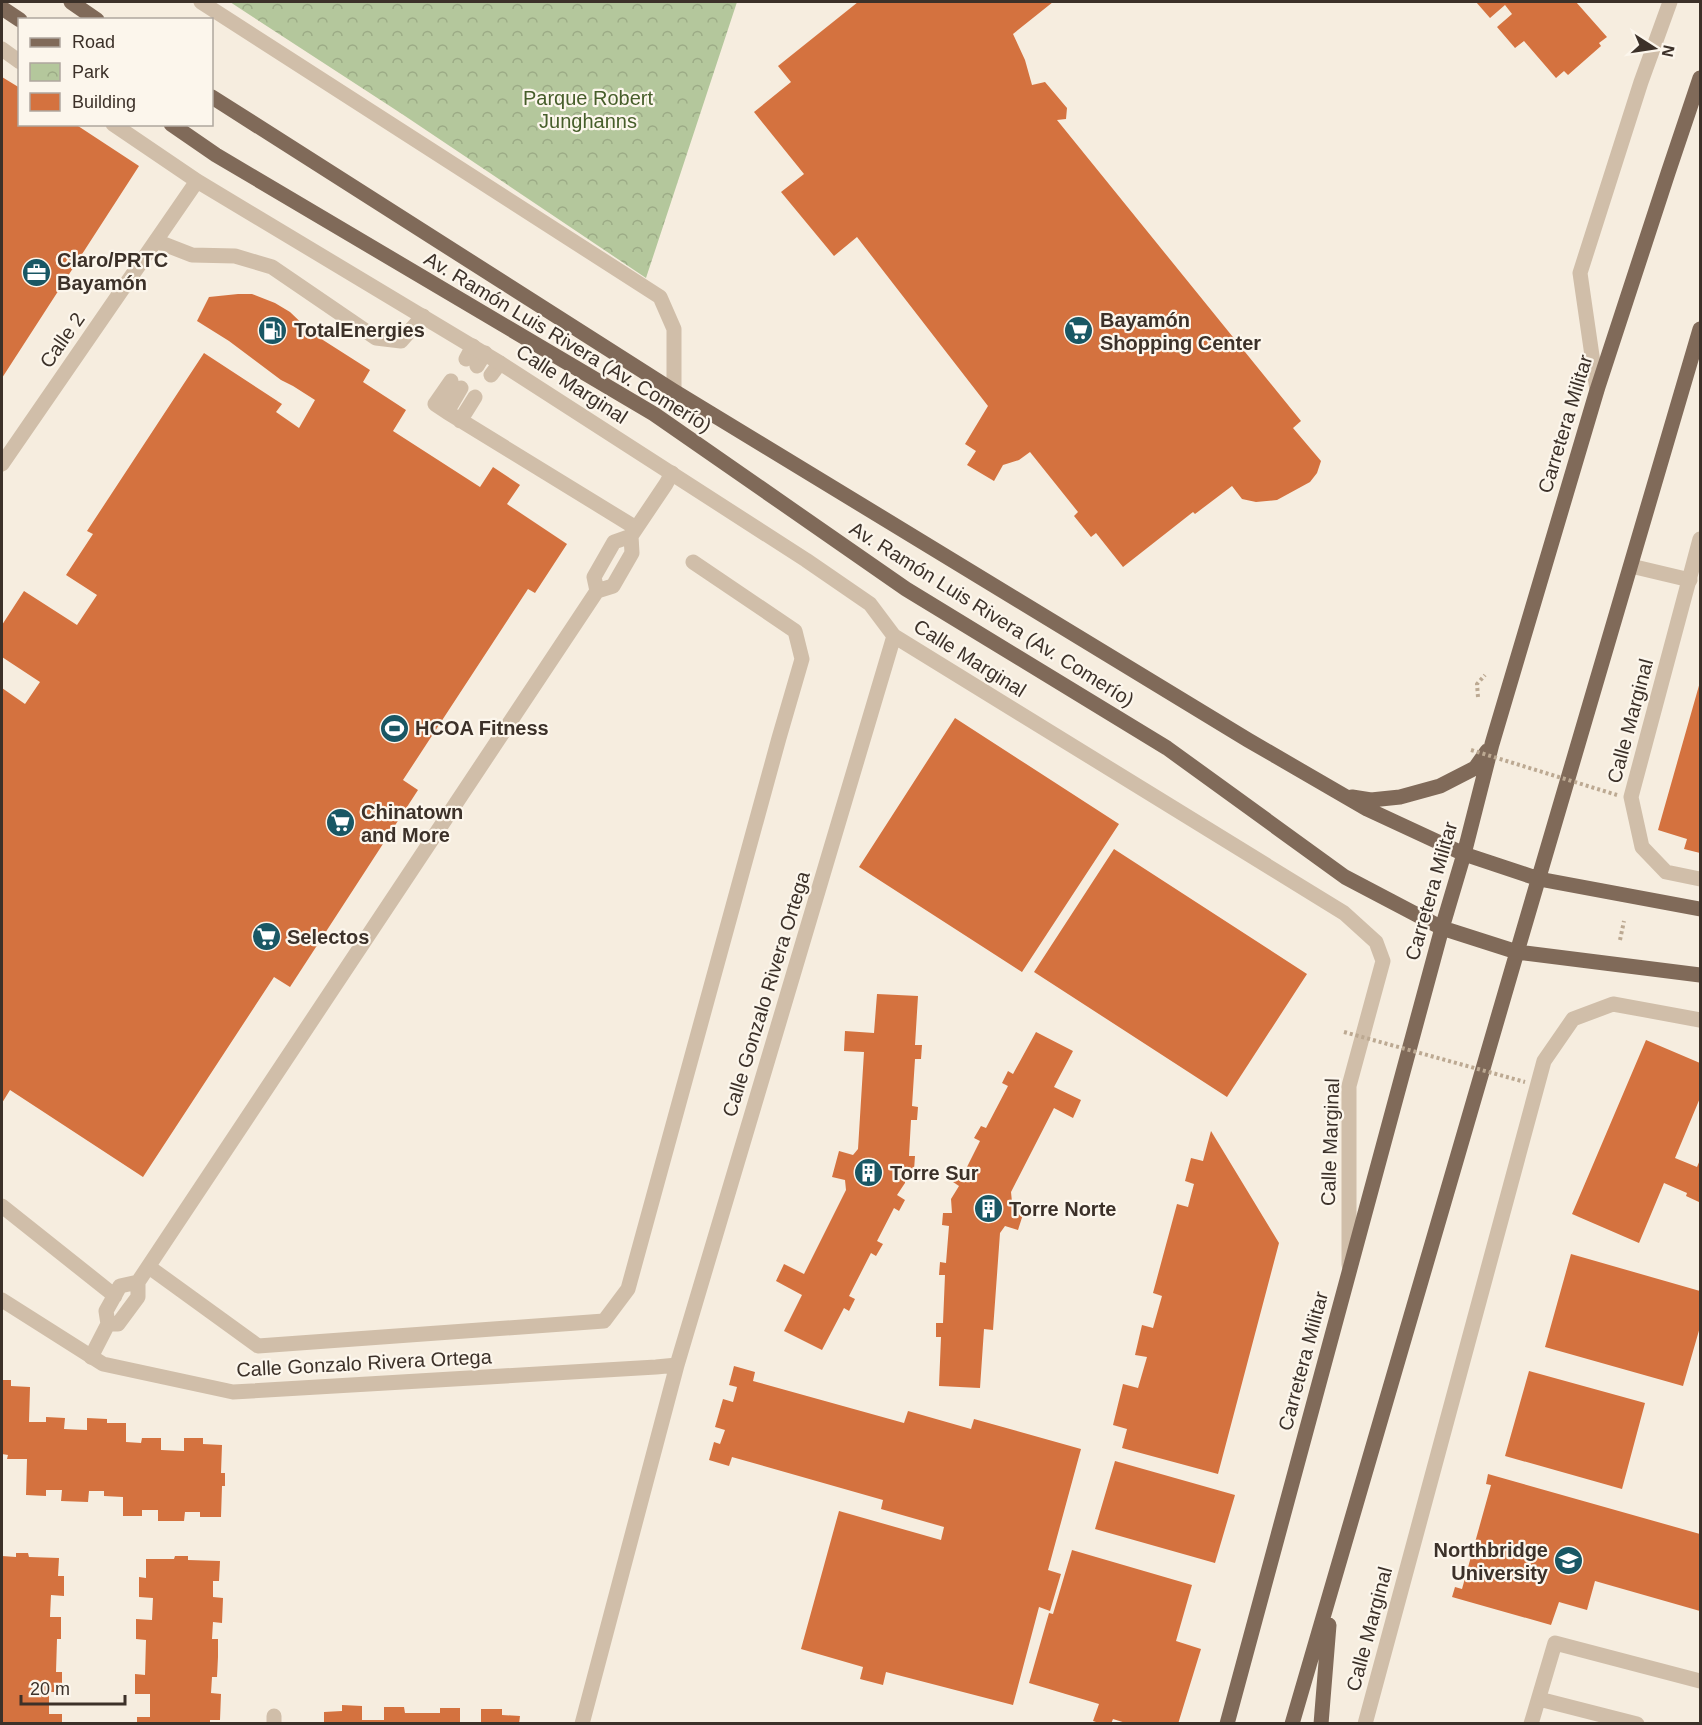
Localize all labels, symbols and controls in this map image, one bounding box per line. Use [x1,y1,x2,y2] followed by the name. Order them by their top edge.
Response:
[18,18,213,126] legend
[1624,18,1684,78] north arrow
[72,32,115,52] text: Road
[1659,44,1678,58] text: N
[72,62,110,82] text: Park
[523,87,653,132] park label: Parque Robert Junghanns
[72,92,136,112] text: Building
[421,247,715,437] street label: Av. Ramón Luis Rivera (Av. Comerío)
[57,249,168,294] place label: Claro/PRTC Bayamón
[20,256,52,288] office icon: Claro/PRTC Bayamón
[35,308,89,372] street label: Calle 2
[1100,309,1261,354] place label: Bayamón Shopping Center
[257,314,289,346] fuel station icon: TotalEnergies
[1063,315,1095,347] supermarket icon: Bayamón Shopping Center
[294,319,425,341] place label: TotalEnergies
[512,340,632,428] street label: Calle Marginal
[1534,352,1597,496] street label: Carretera Militar
[846,517,1138,711] street label: Av. Ramón Luis Rivera (Av. Comerío)
[910,615,1030,701] street label: Calle Marginal
[1603,656,1657,786] street label: Calle Marginal
[378,712,410,744] sports icon: HCOA Fitness
[415,717,549,739] place label: HCOA Fitness
[361,801,463,846] place label: Chinatown and More
[324,807,356,839] supermarket icon: Chinatown and More
[1401,819,1461,963] street label: Carretera Militar
[718,868,814,1119] street label: Calle Gonzalo Rivera Ortega
[250,921,282,953] supermarket icon: Selectos
[287,926,369,948] place label: Selectos
[1317,1078,1343,1206] street label: Calle Marginal
[853,1157,885,1189] building icon: Torre Sur
[890,1162,979,1184] place label: Torre Sur
[972,1193,1004,1225] building icon: Torre Norte
[1009,1198,1116,1220] place label: Torre Norte
[1274,1289,1332,1433] street label: Carretera Militar
[236,1345,493,1381] street label: Calle Gonzalo Rivera Ortega
[1434,1539,1549,1584] place label: Northbridge University
[1553,1545,1585,1577] school or university icon: Northbridge University
[1342,1564,1396,1694] street label: Calle Marginal
[21,1668,124,1706] scale bar
[30,1679,70,1699] text: 20 m

